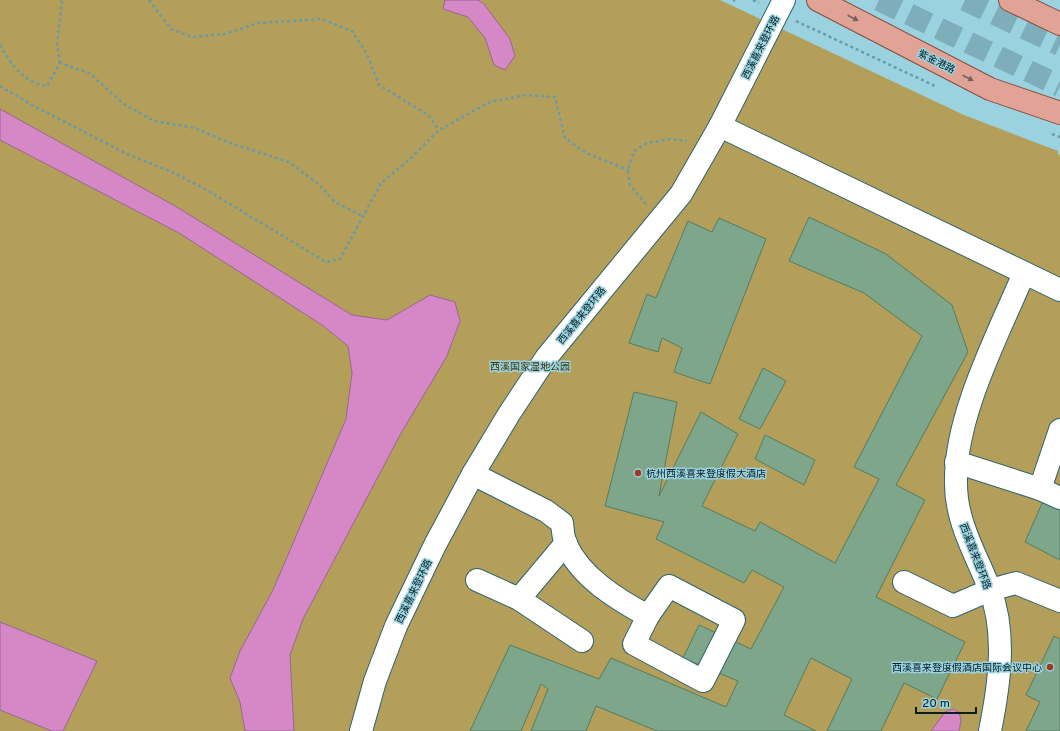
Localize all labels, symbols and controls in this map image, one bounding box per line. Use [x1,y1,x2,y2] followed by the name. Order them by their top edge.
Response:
[740,14,783,82] street label: 西溪喜来登环路
[847,15,858,21] one-way arrow
[916,47,957,77] street label: 紫金港路
[962,74,974,81] one-way arrow
[555,285,609,347] street label: 西溪喜来登环路
[490,361,570,374] park label: 西溪国家湿地公园
[633,468,643,478] marker: 杭州西溪喜来登度假大酒店
[646,468,766,481] place label: 杭州西溪喜来登度假大酒店
[956,522,993,592] street label: 西溪喜来登环路
[393,557,436,626] street label: 西溪喜来登环路
[892,662,1042,675] place label: 西溪喜来登度假酒店国际会议中心
[1045,662,1055,672] marker: 西溪喜来登度假酒店国际会议中心
[916,689,976,715] scale bar
[922,696,950,712] text: 20 m

